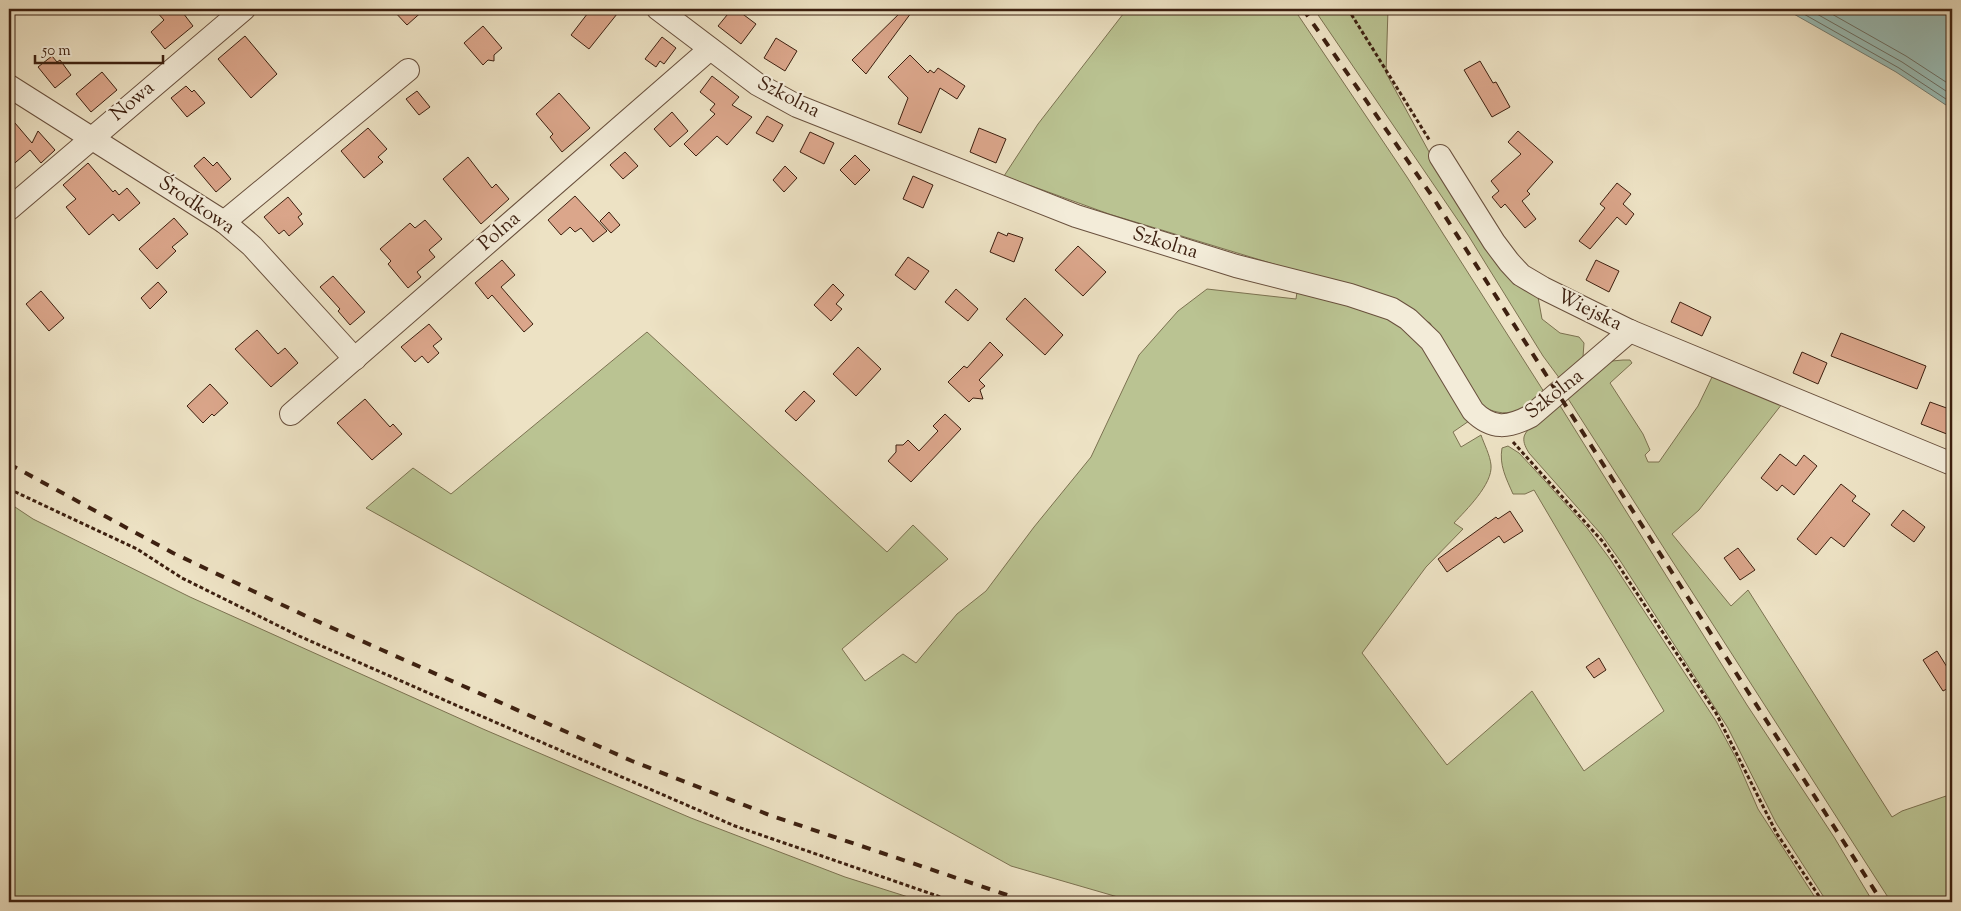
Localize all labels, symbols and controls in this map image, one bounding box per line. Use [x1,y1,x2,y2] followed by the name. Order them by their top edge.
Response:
[35,32,162,64] scale bar
[41,41,71,62] text: 50 m
[751,70,825,126] street label: Szkolna
[104,75,162,129] street label: Nowa
[152,169,241,242] street label: Środkowa
[472,205,528,259] street label: Polna
[1129,220,1201,268] street label: Szkolna
[1551,283,1627,339] street label: Wiejska
[1519,363,1591,427] street label: Szkolna

